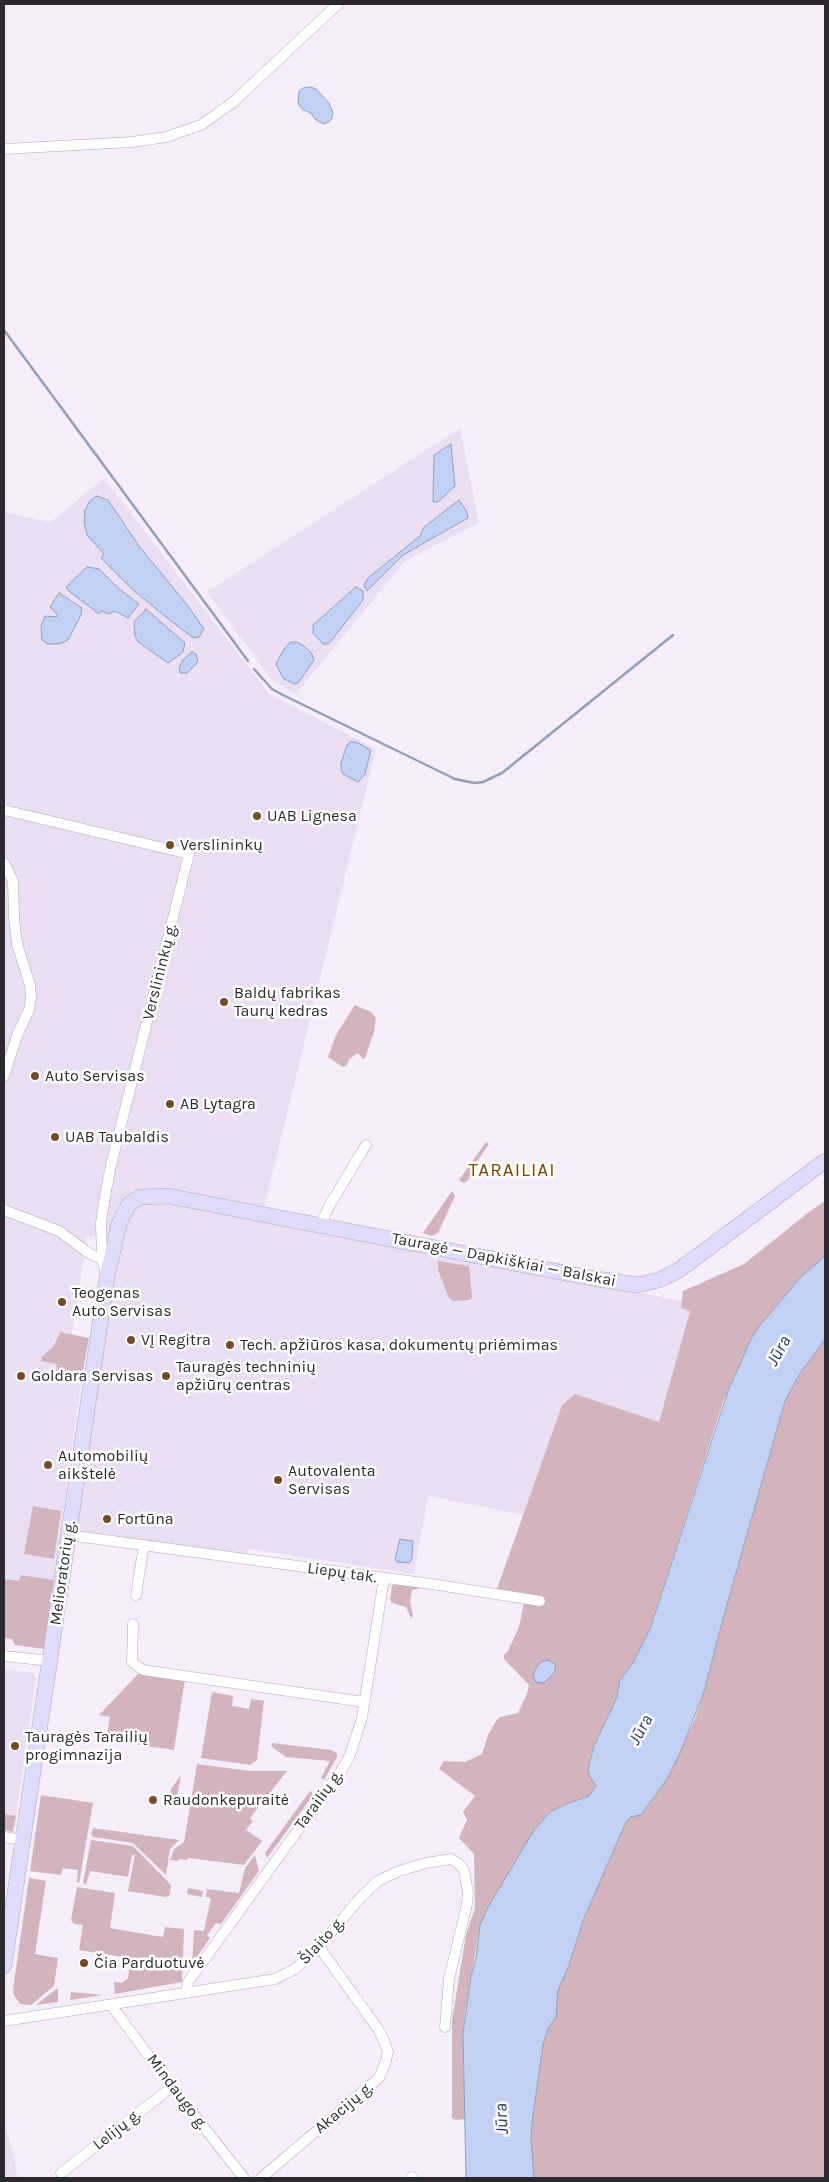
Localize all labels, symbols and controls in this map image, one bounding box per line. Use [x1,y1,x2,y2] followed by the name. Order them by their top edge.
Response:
[267,806,357,826] place label: UAB Lignesa
[251,810,263,822] marker: UAB Lignesa
[180,835,263,855] place label: Verslininkų
[164,839,176,851] marker: Verslininkų
[139,922,181,1022] street label: Verslininkų g.
[234,983,341,1021] place label: Baldų fabrikas Taurų kedras
[218,996,230,1008] marker: Baldų fabrikas Taurų kedras
[45,1066,145,1086] place label: Auto Servisas
[29,1070,41,1082] marker: Auto Servisas
[180,1094,256,1114] place label: AB Lytagra
[164,1098,176,1110] marker: AB Lytagra
[65,1127,169,1147] place label: UAB Taubaldis
[49,1131,61,1143] marker: UAB Taubaldis
[467,1160,557,1182] district label: TARAILIAI
[390,1229,618,1291] street label: Tauragė — Dapkiškiai — Balskai
[72,1283,172,1321] place label: Teogenas Auto Servisas
[56,1296,68,1308] marker: Teogenas Auto Servisas
[141,1330,211,1350] place label: VĮ Regitra
[762,1332,796,1370] water label: Jūra
[125,1334,137,1346] marker: VĮ Regitra
[240,1335,558,1355] place label: Tech. apžiūros kasa, dokumentų priėmimas
[224,1339,236,1351] marker: Tech. apžiūros kasa, dokumentų priėmimas
[176,1357,316,1395] place label: Tauragės techninių apžiūrų centras
[31,1366,153,1386] place label: Goldara Servisas
[15,1370,27,1382] marker: Goldara Servisas
[160,1370,172,1382] marker: Tauragės techninių apžiūrų centras
[58,1446,149,1484] place label: Automobilių aikštelė
[42,1459,54,1471] marker: Automobilių aikštelė
[288,1461,376,1499] place label: Autovalenta Servisas
[272,1474,284,1486] marker: Autovalenta Servisas
[117,1509,174,1529] place label: Fortūna
[101,1513,113,1525] marker: Fortūna
[46,1520,80,1626] street label: Melioratorių g.
[306,1559,378,1587] street label: Liepų tak.
[624,1711,658,1749] water label: Jūra
[25,1727,148,1765] place label: Tauragės Tarailių progimnazija
[9,1740,21,1752] marker: Tauragės Tarailių progimnazija
[291,1766,347,1834] street label: Tarailių g.
[163,1790,289,1810] place label: Raudonkepuraitė
[147,1794,159,1806] marker: Raudonkepuraitė
[295,1913,349,1969] street label: Šlaito g.
[94,1953,205,1973] place label: Čia Parduotuvė
[78,1957,90,1969] marker: Čia Parduotuvė
[142,2051,212,2133] street label: Mindaugo g.
[311,2078,377,2138] street label: Akacijų g.
[490,2103,514,2135] water label: Jūra
[89,2105,145,2155] street label: Lelijų g.

